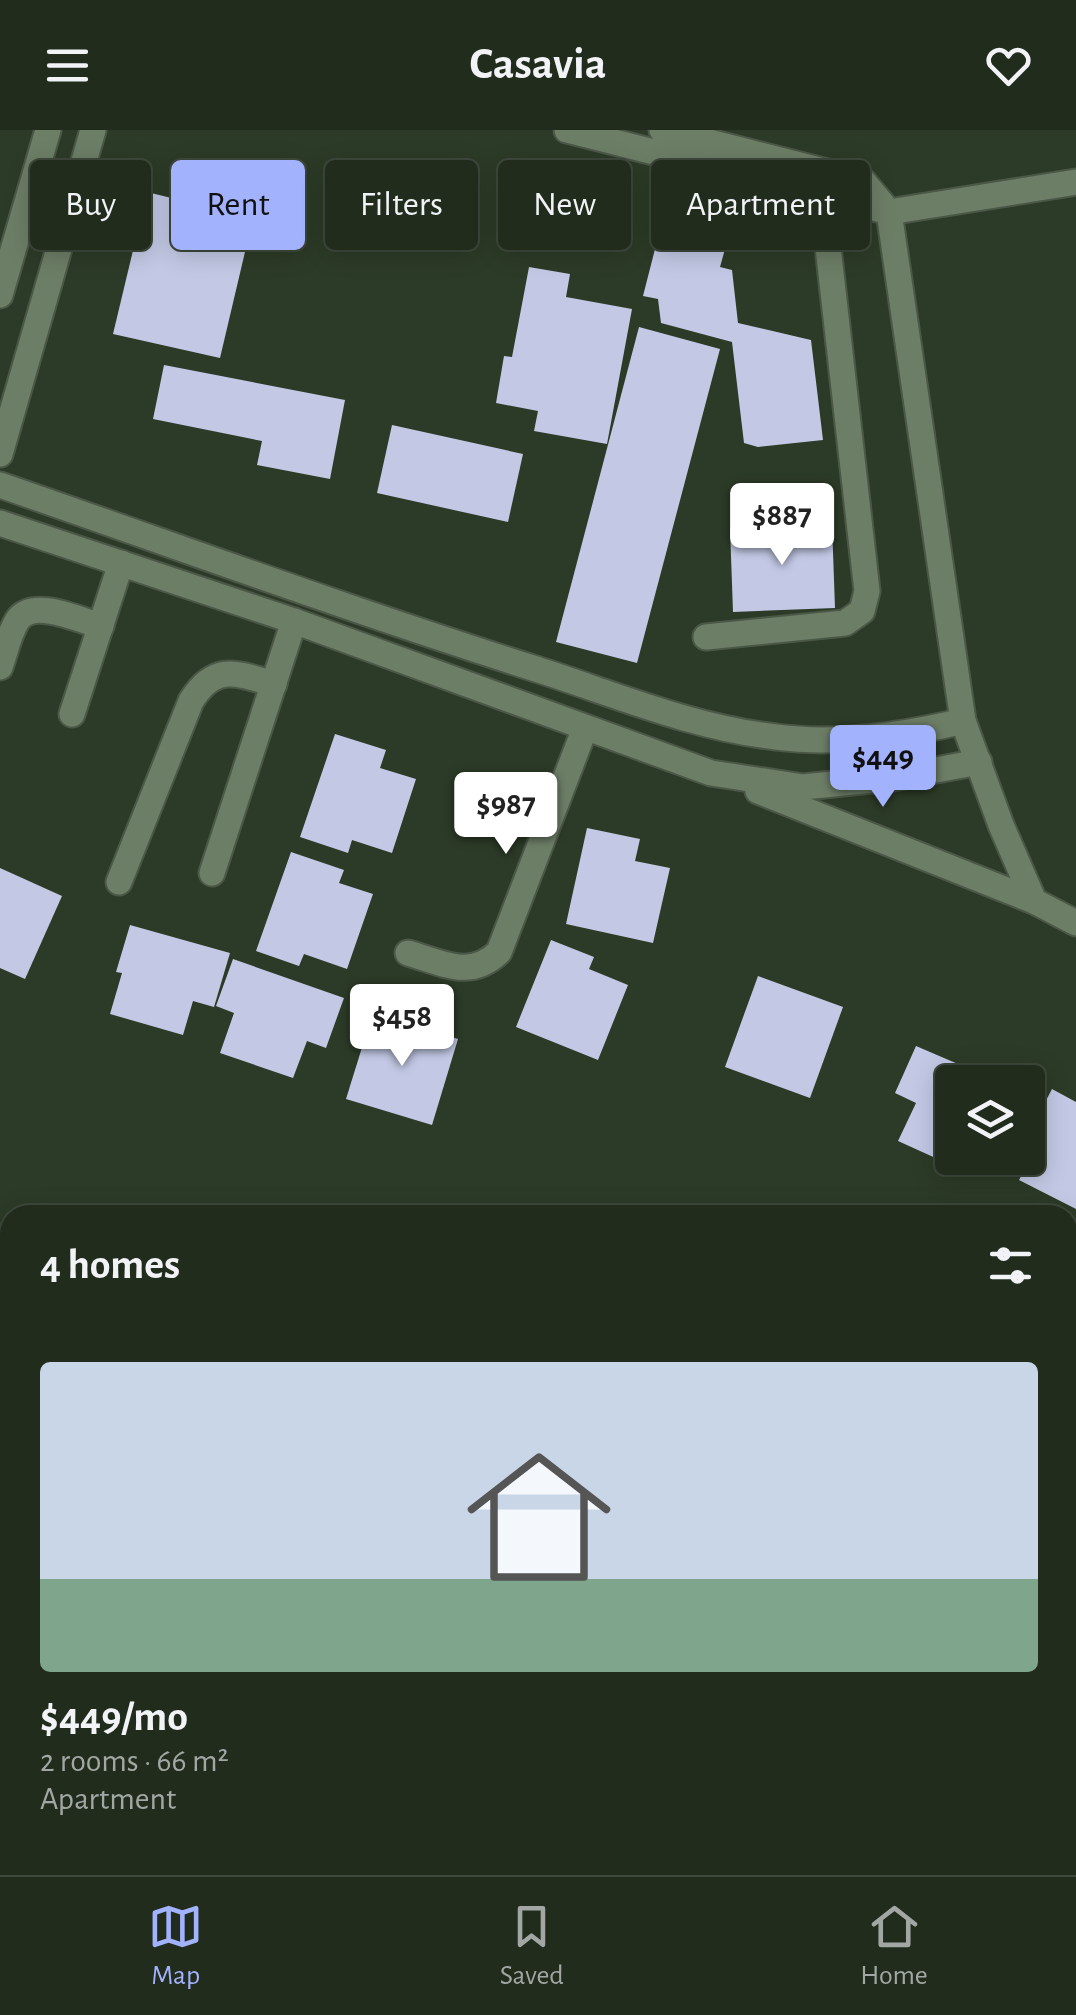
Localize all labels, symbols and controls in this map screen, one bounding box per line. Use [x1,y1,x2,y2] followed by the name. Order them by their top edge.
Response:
[40,38,95,93] icon: menu
[981,38,1036,93] icon: heart
[470,42,606,87] text: Casavia
[30,160,151,250] chip: Buy
[171,160,305,250] chip: Rent
[325,160,478,250] chip: Filters
[498,160,631,250] chip: New
[651,160,870,250] chip: Apartment
[723,483,841,568] pin: $887
[752,499,812,531] text: $887
[824,725,942,810] pin: $449
[852,741,914,773] text: $449
[447,772,565,857] pin: $987
[476,788,536,820] text: $987
[343,984,461,1069] pin: $458
[372,1000,432,1032] text: $458
[935,1065,1045,1175] map controls
[935,1065,1045,1175] button: layers
[983,1238,1038,1293] icon: filters
[40,1244,180,1286] text: 4 homes
[449,1427,629,1607] icon: home
[40,1696,188,1738] text: $449/mo
[40,1745,229,1777] text: 2 rooms · 66 m²
[40,1783,176,1815] text: Apartment
[148,1899,203,1993] tab: Map
[500,1899,564,1993] tab: Saved
[860,1899,928,1993] tab: Home

